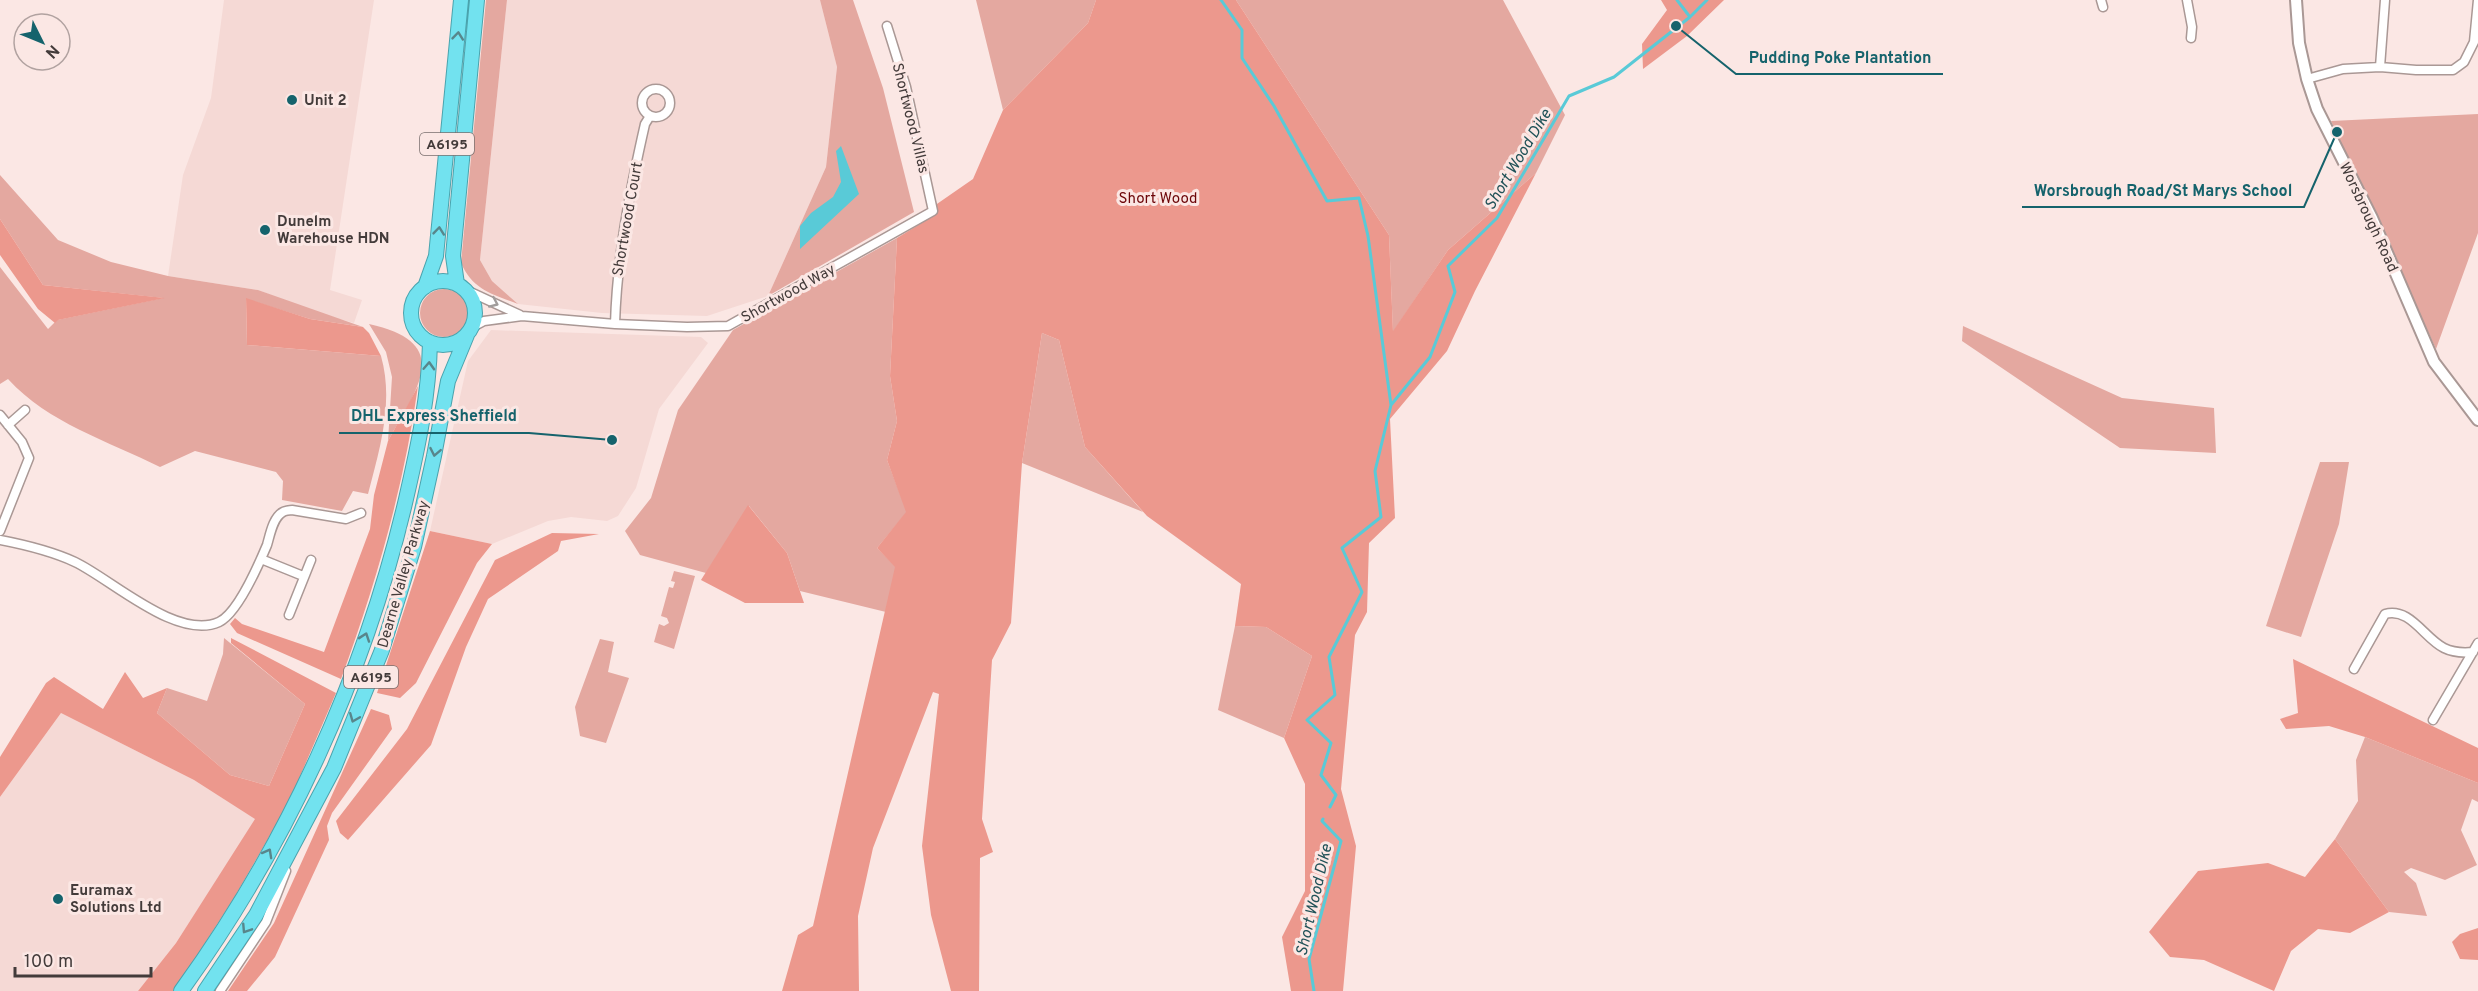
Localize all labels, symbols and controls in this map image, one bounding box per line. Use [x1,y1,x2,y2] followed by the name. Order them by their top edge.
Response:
[12,12,72,72] north arrow
[451,32,464,41] one-way arrow
[40,40,63,62] text: N
[1736,40,1943,74] callout: Pudding Poke Plantation
[1749,49,1931,69] text: Pudding Poke Plantation
[887,61,932,175] street label: Shortwood Villas
[304,92,347,111] place label: Unit 2
[285,93,299,107] marker: Unit 2
[1481,105,1557,214] water label: Short Wood Dike
[420,133,474,155] road number: A6195
[2334,160,2401,276] street label: Worsbrough Road
[609,161,648,278] street label: Shortwood Court
[2022,173,2304,207] callout: Worsbrough Road/St Marys School
[2034,182,2292,202] text: Worsbrough Road/St Marys School
[1119,190,1197,209] park label: Short Wood
[277,213,390,249] place label: Dunelm Warehouse HDN
[258,223,272,237] marker: Dunelm Warehouse HDN
[432,226,445,235] one-way arrow
[738,261,839,328] street label: Shortwood Way
[488,295,499,307] one-way arrow
[422,362,435,371] one-way arrow
[339,399,529,433] callout: DHL Express Sheffield
[351,407,517,427] text: DHL Express Sheffield
[429,447,442,457] one-way arrow
[374,498,435,650] street label: Dearne Valley Parkway
[358,632,371,643] one-way arrow
[344,666,398,688] road number: A6195
[349,712,361,723] one-way arrow
[1292,842,1338,958] water label: Short Wood Dike
[261,849,272,859] one-way arrow
[70,882,162,918] place label: Euramax Solutions Ltd
[51,892,65,906] marker: Euramax Solutions Ltd
[242,923,254,933] one-way arrow
[15,940,152,978] scale bar
[24,951,73,974] text: 100 m

